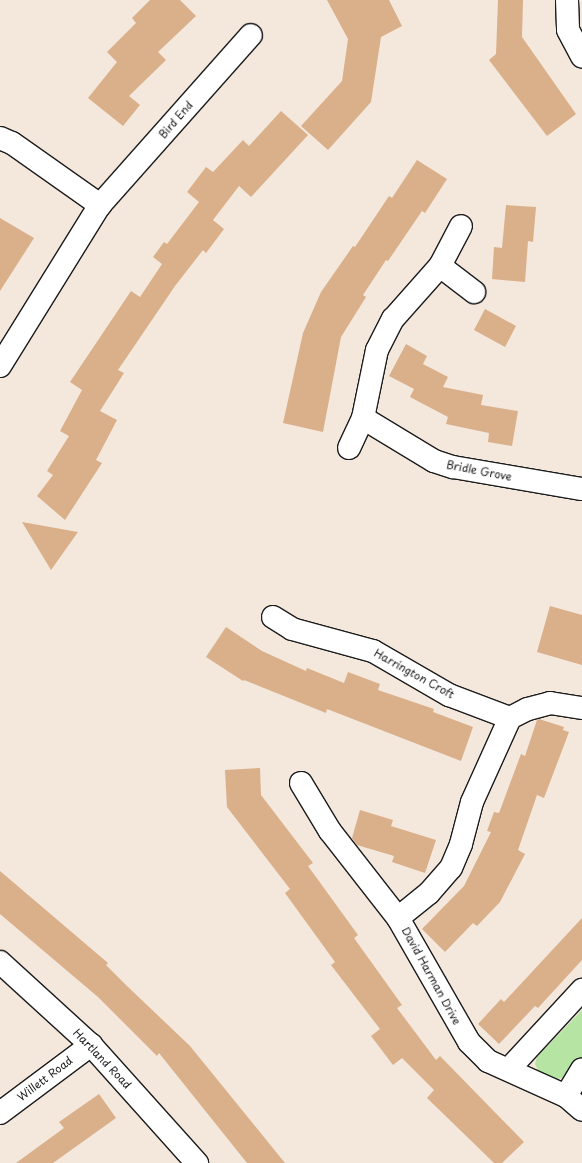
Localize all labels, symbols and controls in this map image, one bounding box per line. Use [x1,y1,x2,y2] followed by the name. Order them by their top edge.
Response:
[156,98,196,142] street label: Bird End
[445,458,513,484] street label: Bridle Grove
[371,646,457,702] street label: Harrington Croft
[398,925,464,1027] street label: David Harman Drive
[70,1026,134,1092] street label: Hartland Road
[15,1054,75,1104] street label: Willett Road

